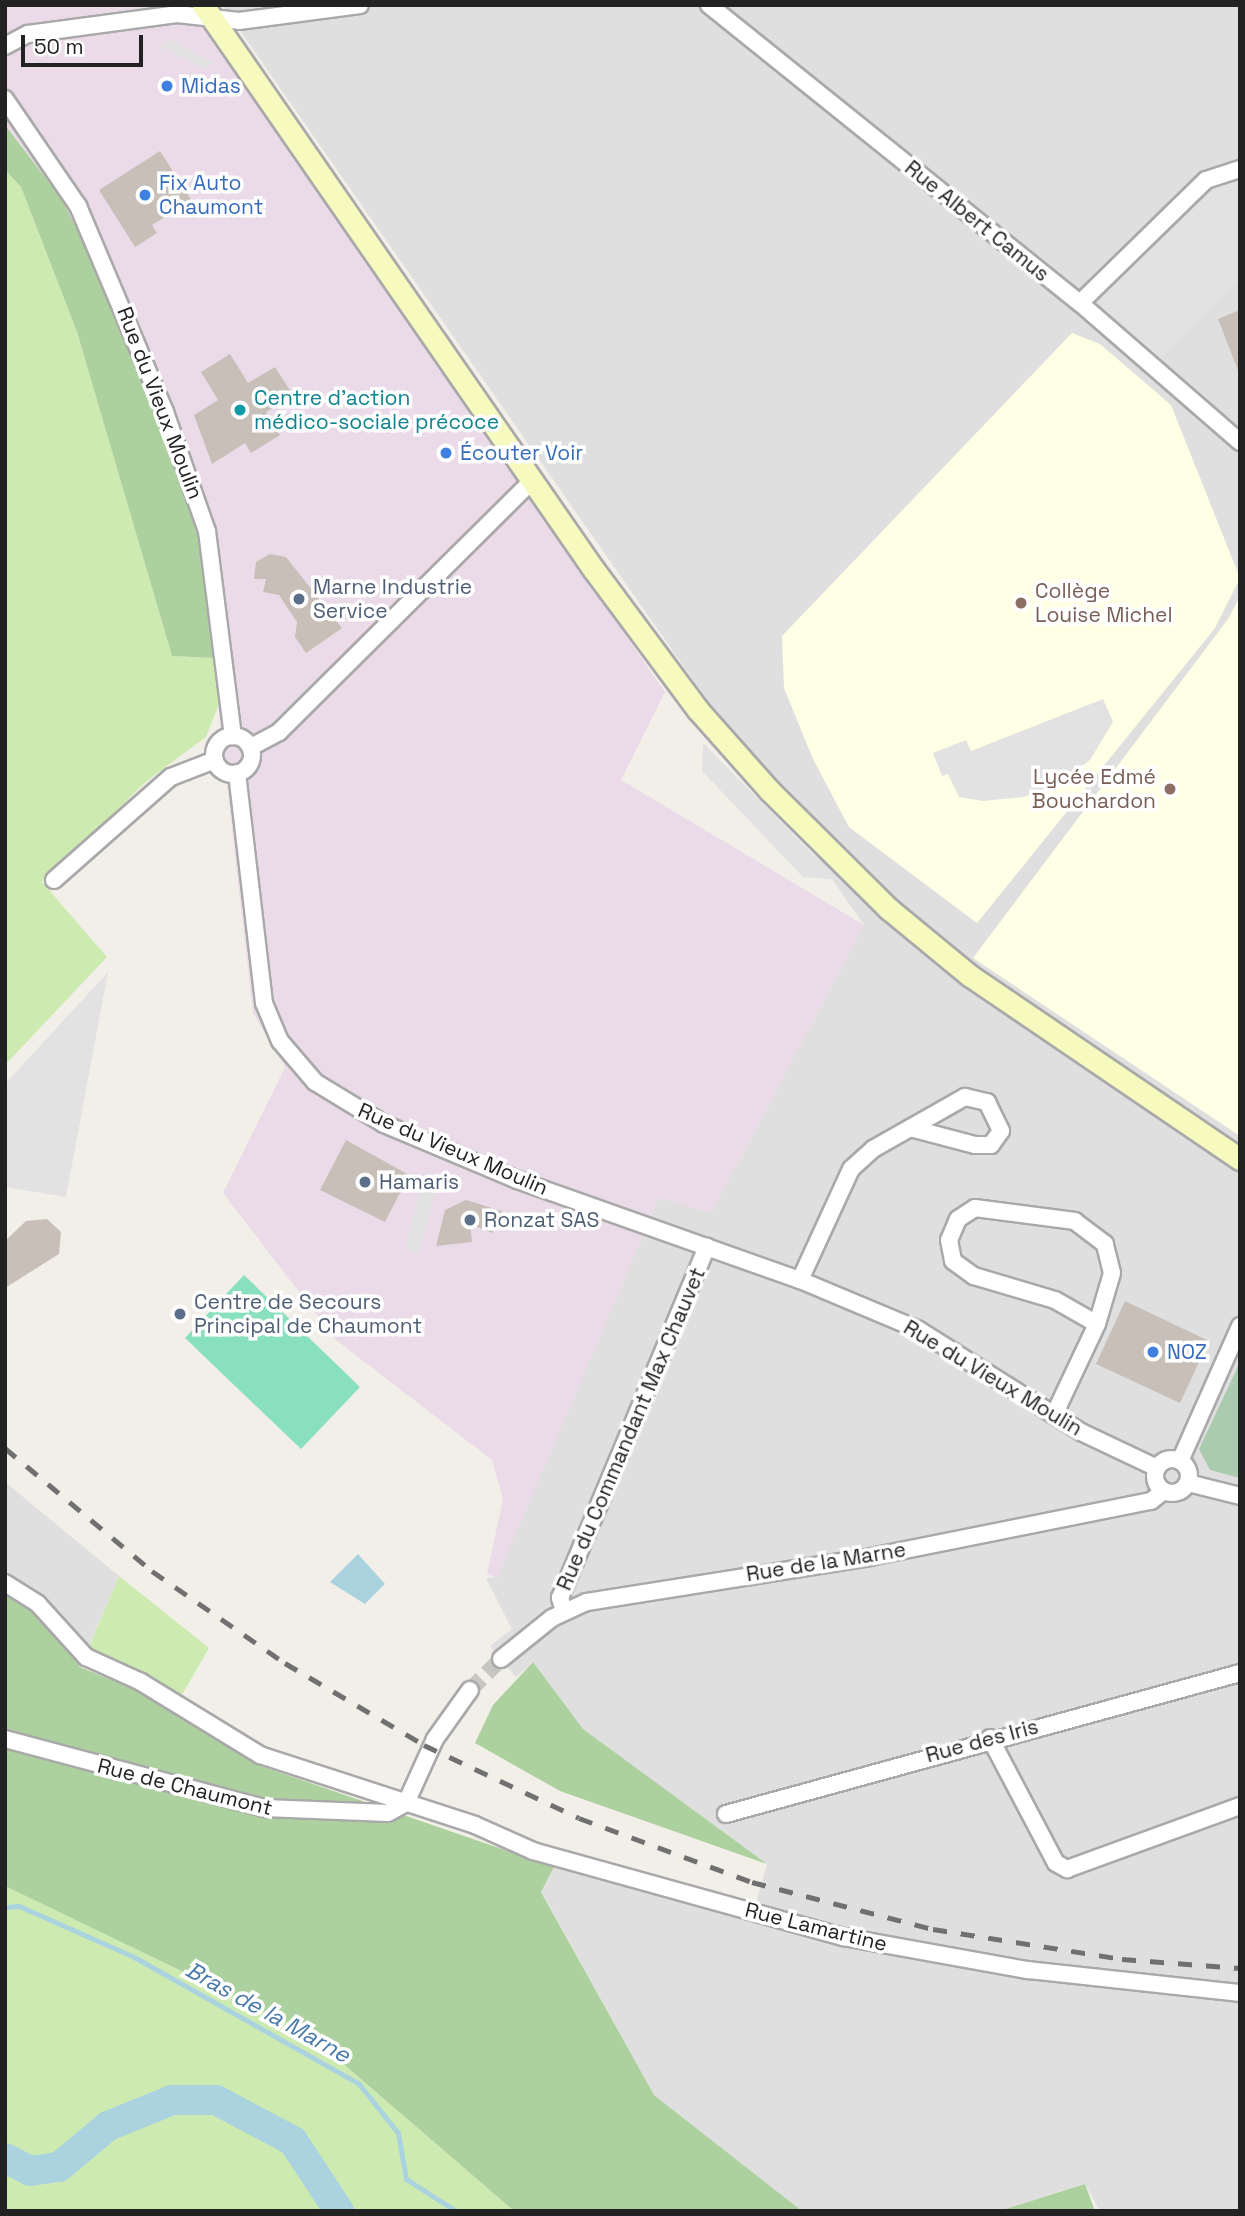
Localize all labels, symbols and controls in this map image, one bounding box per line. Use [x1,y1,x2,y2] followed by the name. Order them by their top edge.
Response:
[24,21,147,65] scale bar
[34,33,84,60] text: 50 m
[181,73,241,99] place label: Midas
[159,78,175,94] marker: Midas
[900,155,1054,287] street label: Rue Albert Camus
[159,170,263,220] place label: Fix Auto Chaumont
[137,187,153,203] marker: Fix Auto Chaumont
[112,303,208,503] street label: Rue du Vieux Moulin
[254,385,499,435] place label: Centre d’action médico-sociale précoce
[232,402,248,418] marker: Centre d’action médico-sociale précoce
[460,440,583,466] place label: Écouter Voir
[438,445,454,461] marker: Écouter Voir
[313,574,472,624] place label: Marne Industrie Service
[1035,578,1173,628] place label: Collège Louise Michel
[291,591,307,607] marker: Marne Industrie Service
[1013,595,1029,611] marker: Collège Louise Michel
[1032,764,1156,814] place label: Lycée Edmé Bouchardon
[1162,781,1178,797] marker: Lycée Edmé Bouchardon
[354,1098,552,1200] street label: Rue du Vieux Moulin
[379,1169,459,1195] place label: Hamaris
[357,1174,373,1190] marker: Hamaris
[484,1207,599,1233] place label: Ronzat SAS
[462,1212,478,1228] marker: Ronzat SAS
[551,1264,711,1594] street label: Rue du Commandant Max Chauvet
[194,1289,422,1339] place label: Centre de Secours Principal de Chaumont
[172,1306,188,1322] marker: Centre de Secours Principal de Chaumont
[899,1315,1087,1441] street label: Rue du Vieux Moulin
[1167,1339,1207,1365] place label: NOZ
[1145,1344,1161,1360] marker: NOZ
[744,1537,908,1587] street label: Rue de la Marne
[923,1714,1041,1768] street label: Rue des Iris
[95,1753,275,1821] street label: Rue de Chaumont
[742,1897,890,1957] street label: Rue Lamartine
[181,1956,355,2068] water label: Bras de la Marne

